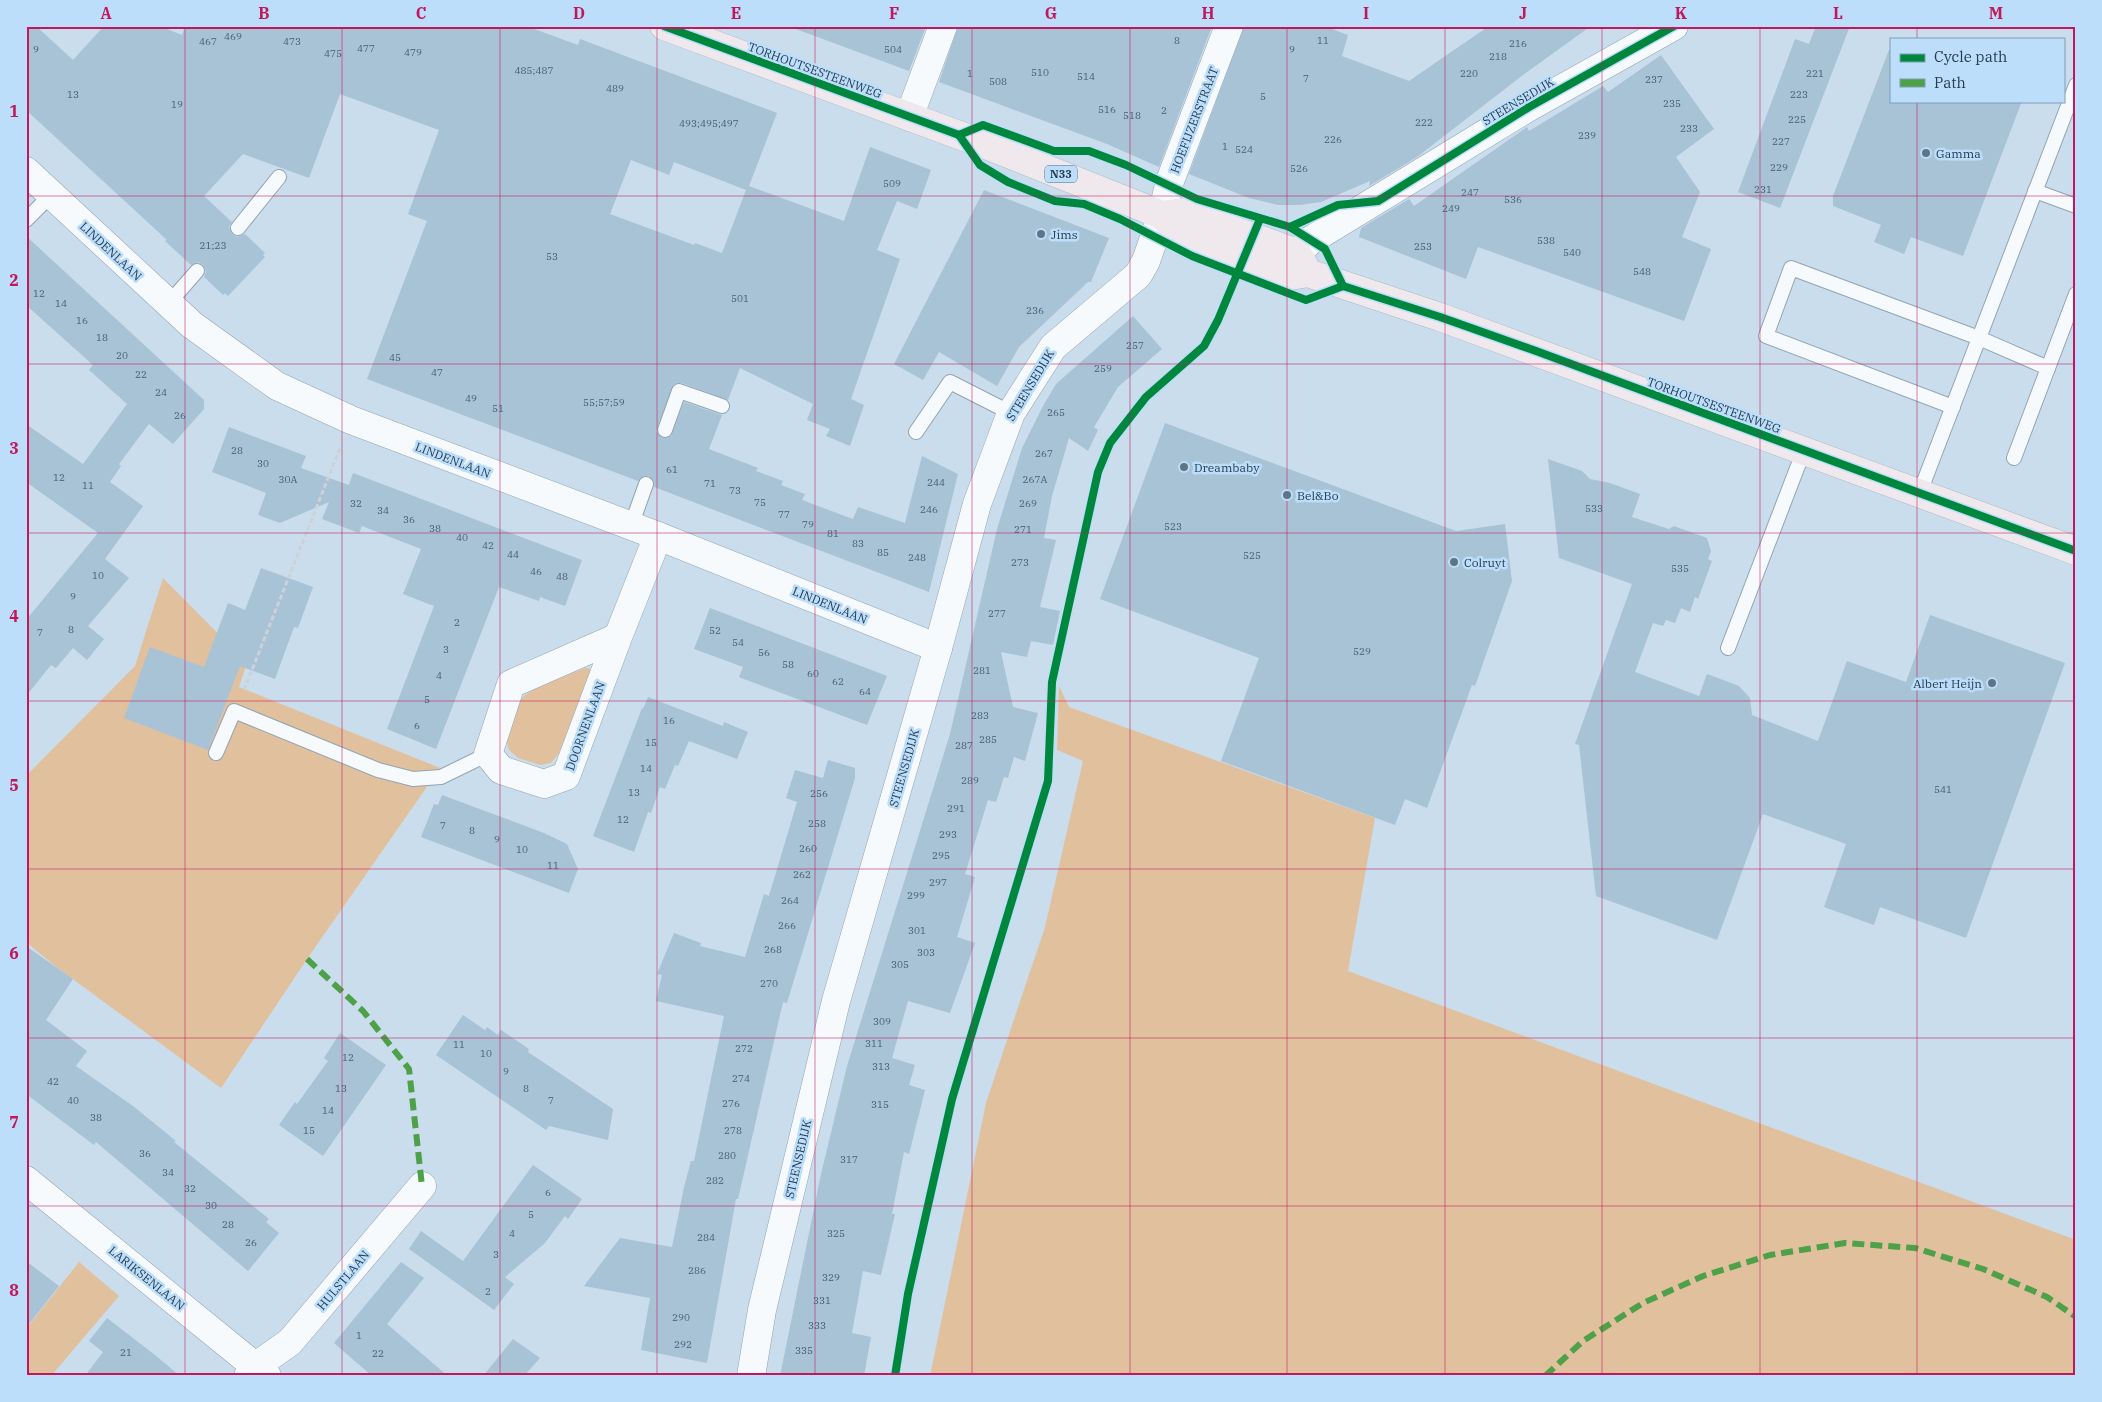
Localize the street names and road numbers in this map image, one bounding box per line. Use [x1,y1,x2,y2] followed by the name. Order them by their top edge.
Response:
[746,39,884,101] street label: TORHOUTSESTEENWEG
[1167,64,1221,175] street label: HOEFIJZERSTRAAT
[1480,74,1557,128] street label: STEENSEDIJK
[1045,165,1077,182] road number: N33
[77,218,145,284] street label: LINDENLAAN
[1003,346,1057,423] street label: STEENSEDIJK
[1645,374,1783,436] street label: TORHOUTSESTEENWEG
[413,439,493,481] street label: LINDENLAAN
[790,583,870,627] street label: LINDENLAAN
[562,679,608,773] street label: DOORNENLAAN
[886,727,922,809] street label: STEENSEDIJK
[782,1117,815,1200] street label: STEENSEDIJK
[106,1243,188,1313] street label: LARIKSENLAAN
[314,1247,372,1313] street label: HULSTLAAN

